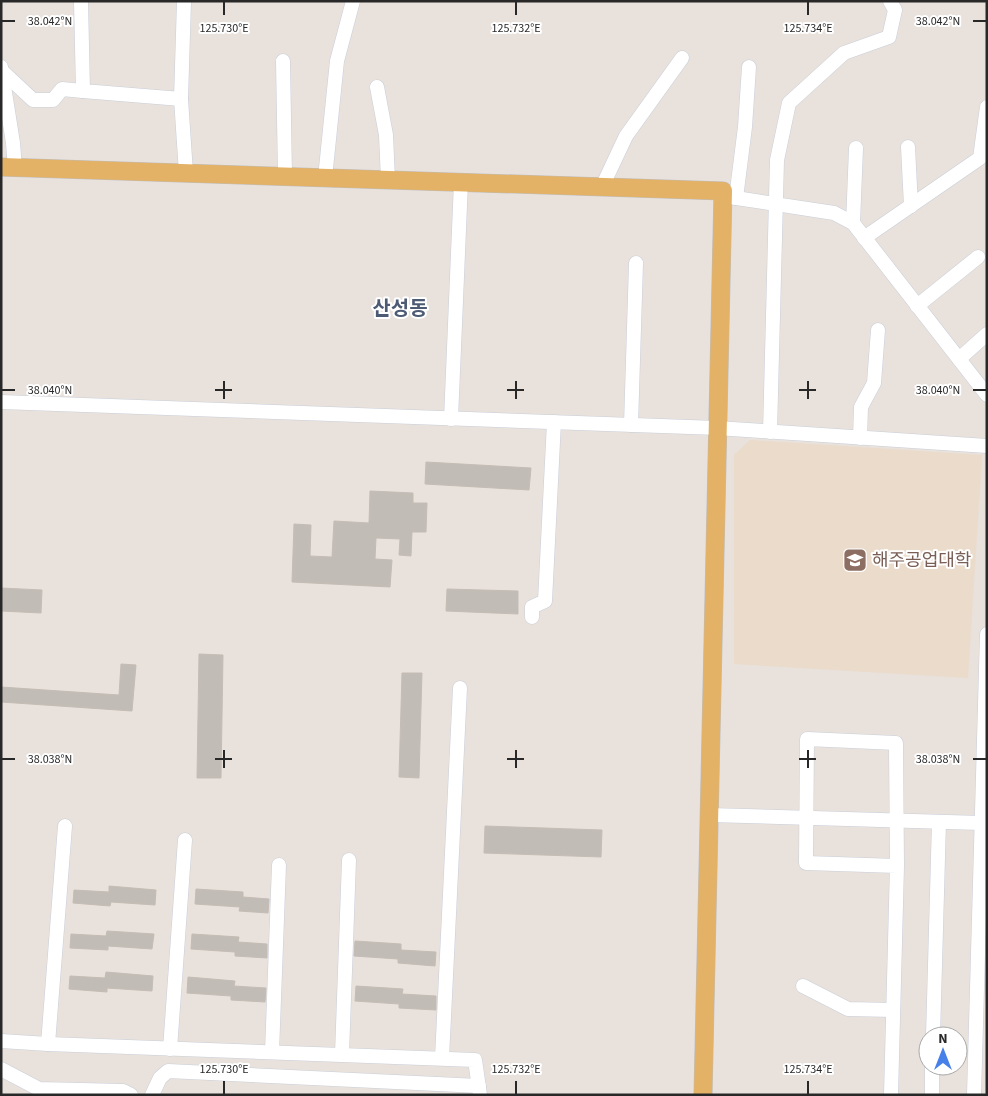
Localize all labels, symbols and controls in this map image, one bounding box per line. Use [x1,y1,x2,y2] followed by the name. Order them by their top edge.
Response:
[28,13,72,30] text: 38.042°N
[916,13,960,30] text: 38.042°N
[199,20,249,37] text: 125.730°E
[491,20,541,37] text: 125.732°E
[783,20,833,37] text: 125.734°E
[372,295,428,323] district label: 산성동
[28,382,72,399] text: 38.040°N
[916,382,960,399] text: 38.040°N
[842,547,868,573] school or university icon: 해주공업대학
[872,548,971,573] place label: 해주공업대학
[28,751,72,768] text: 38.038°N
[916,751,960,768] text: 38.038°N
[918,1026,968,1076] north arrow
[938,1029,948,1049] text: N
[199,1061,249,1078] text: 125.730°E
[491,1061,541,1078] text: 125.732°E
[783,1061,833,1078] text: 125.734°E

